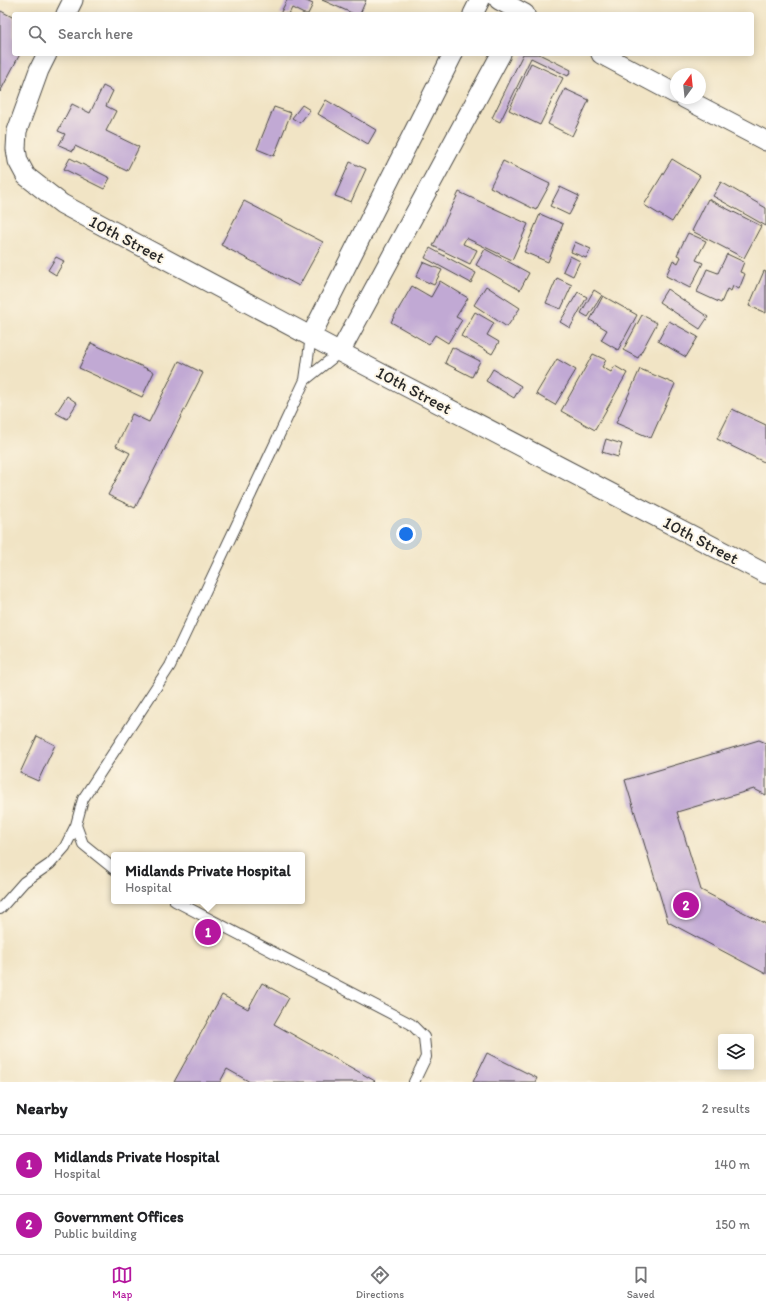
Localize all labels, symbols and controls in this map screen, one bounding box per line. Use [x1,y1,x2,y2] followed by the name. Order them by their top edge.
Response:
[12,12,754,56] search box
[26,23,48,45] icon: search
[58,25,133,43] text: Search here
[670,68,706,104] north arrow
[86,211,169,267] street label: 10th Street
[373,362,456,418] street label: 10th Street
[660,512,743,568] street label: 10th Street
[396,524,416,544] your location
[111,852,305,904] popup
[125,862,291,880] text: Midlands Private Hospital
[125,880,172,895] text: Hospital
[673,890,699,920] pin: 2
[195,917,221,947] pin: 1
[718,1034,754,1070] map controls
[718,1034,754,1070] button: layers
[16,1098,68,1118] text: Nearby
[702,1101,750,1116] text: 2 results
[54,1148,220,1166] text: Midlands Private Hospital
[26,1157,32,1172] text: 1
[714,1157,750,1172] text: 140 m
[54,1166,101,1181] text: Hospital
[54,1208,184,1226] text: Government Offices
[26,1217,32,1232] text: 2
[715,1217,750,1232] text: 150 m
[54,1226,137,1241] text: Public building
[111,1264,133,1301] tab: Map
[356,1264,404,1301] tab: Directions
[627,1264,655,1301] tab: Saved

